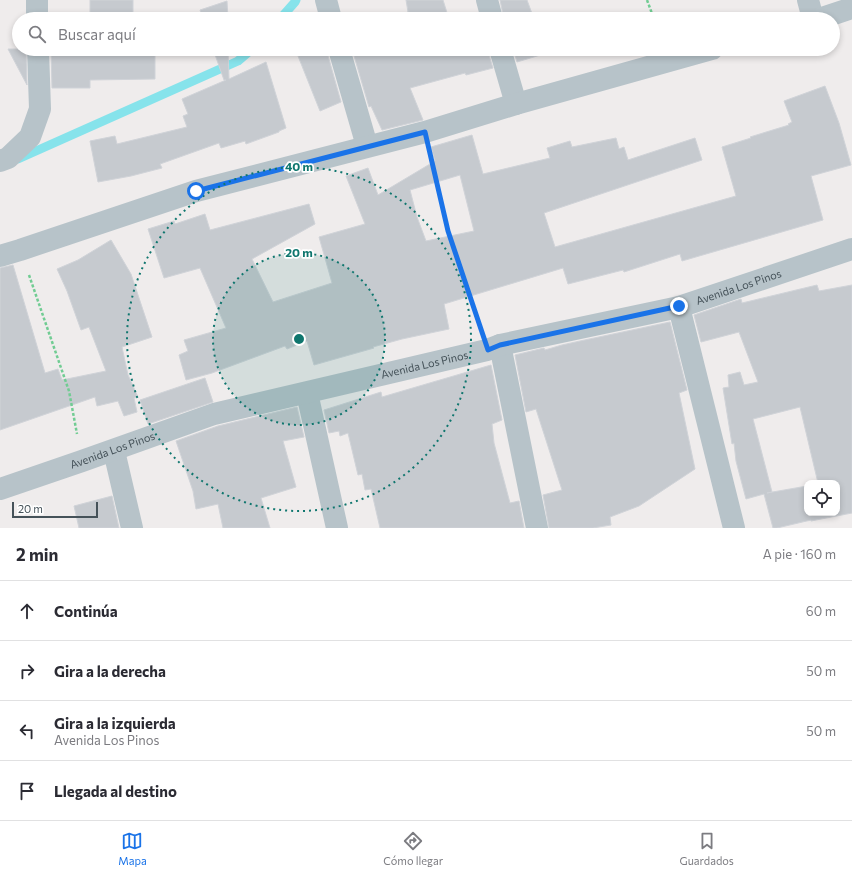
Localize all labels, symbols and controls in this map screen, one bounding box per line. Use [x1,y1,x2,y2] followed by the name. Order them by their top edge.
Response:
[12,12,840,56] search box
[26,23,48,45] icon: search
[58,25,136,43] text: Buscar aquí
[285,159,313,173] text: 40 m
[187,182,205,200] route start
[285,245,313,259] text: 20 m
[694,266,783,307] street label: Avenida Los Pinos
[670,297,688,315] route end
[292,332,306,346] centre of rings
[379,348,469,381] street label: Avenida Los Pinos
[68,429,157,471] street label: Avenida Los Pinos
[804,480,840,516] map controls
[804,480,840,516] button: locate
[12,500,98,519] scale bar
[18,502,43,515] text: 20 m
[16,544,58,565] text: 2 min
[763,546,836,562] text: A pie · 160 m
[16,600,38,622] icon: ahead
[54,602,118,620] text: Continúa
[806,603,836,619] text: 60 m
[16,660,38,682] icon: right
[54,662,166,680] text: Gira a la derecha
[806,663,836,679] text: 50 m
[54,714,176,732] text: Gira a la izquierda
[16,720,38,742] icon: left
[806,723,836,739] text: 50 m
[54,732,159,748] text: Avenida Los Pinos
[16,780,38,802] icon: arrive
[54,782,177,800] text: Llegada al destino
[118,830,147,867] tab: Mapa
[383,830,443,867] tab: Cómo llegar
[680,830,734,867] tab: Guardados

